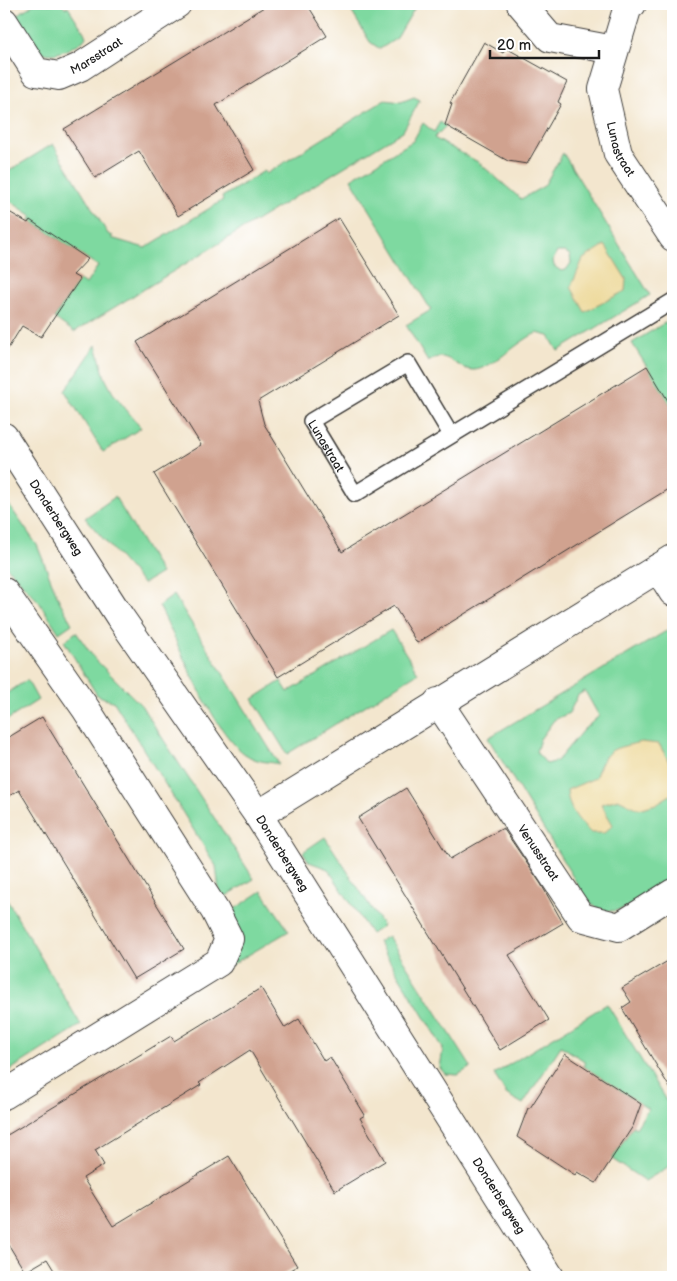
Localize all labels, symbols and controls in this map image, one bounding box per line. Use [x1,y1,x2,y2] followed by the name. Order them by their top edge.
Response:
[490,28,598,60] scale bar
[68,34,125,78] street label: Marsstraat
[497,36,531,55] text: 20 m
[603,120,638,179] street label: Lunastraat
[305,417,348,475] street label: Lunastraat
[26,477,86,559] street label: Donderbergweg
[253,812,312,895] street label: Donderbergweg
[514,822,562,884] street label: Venusstraat
[469,1155,528,1237] street label: Donderbergweg

